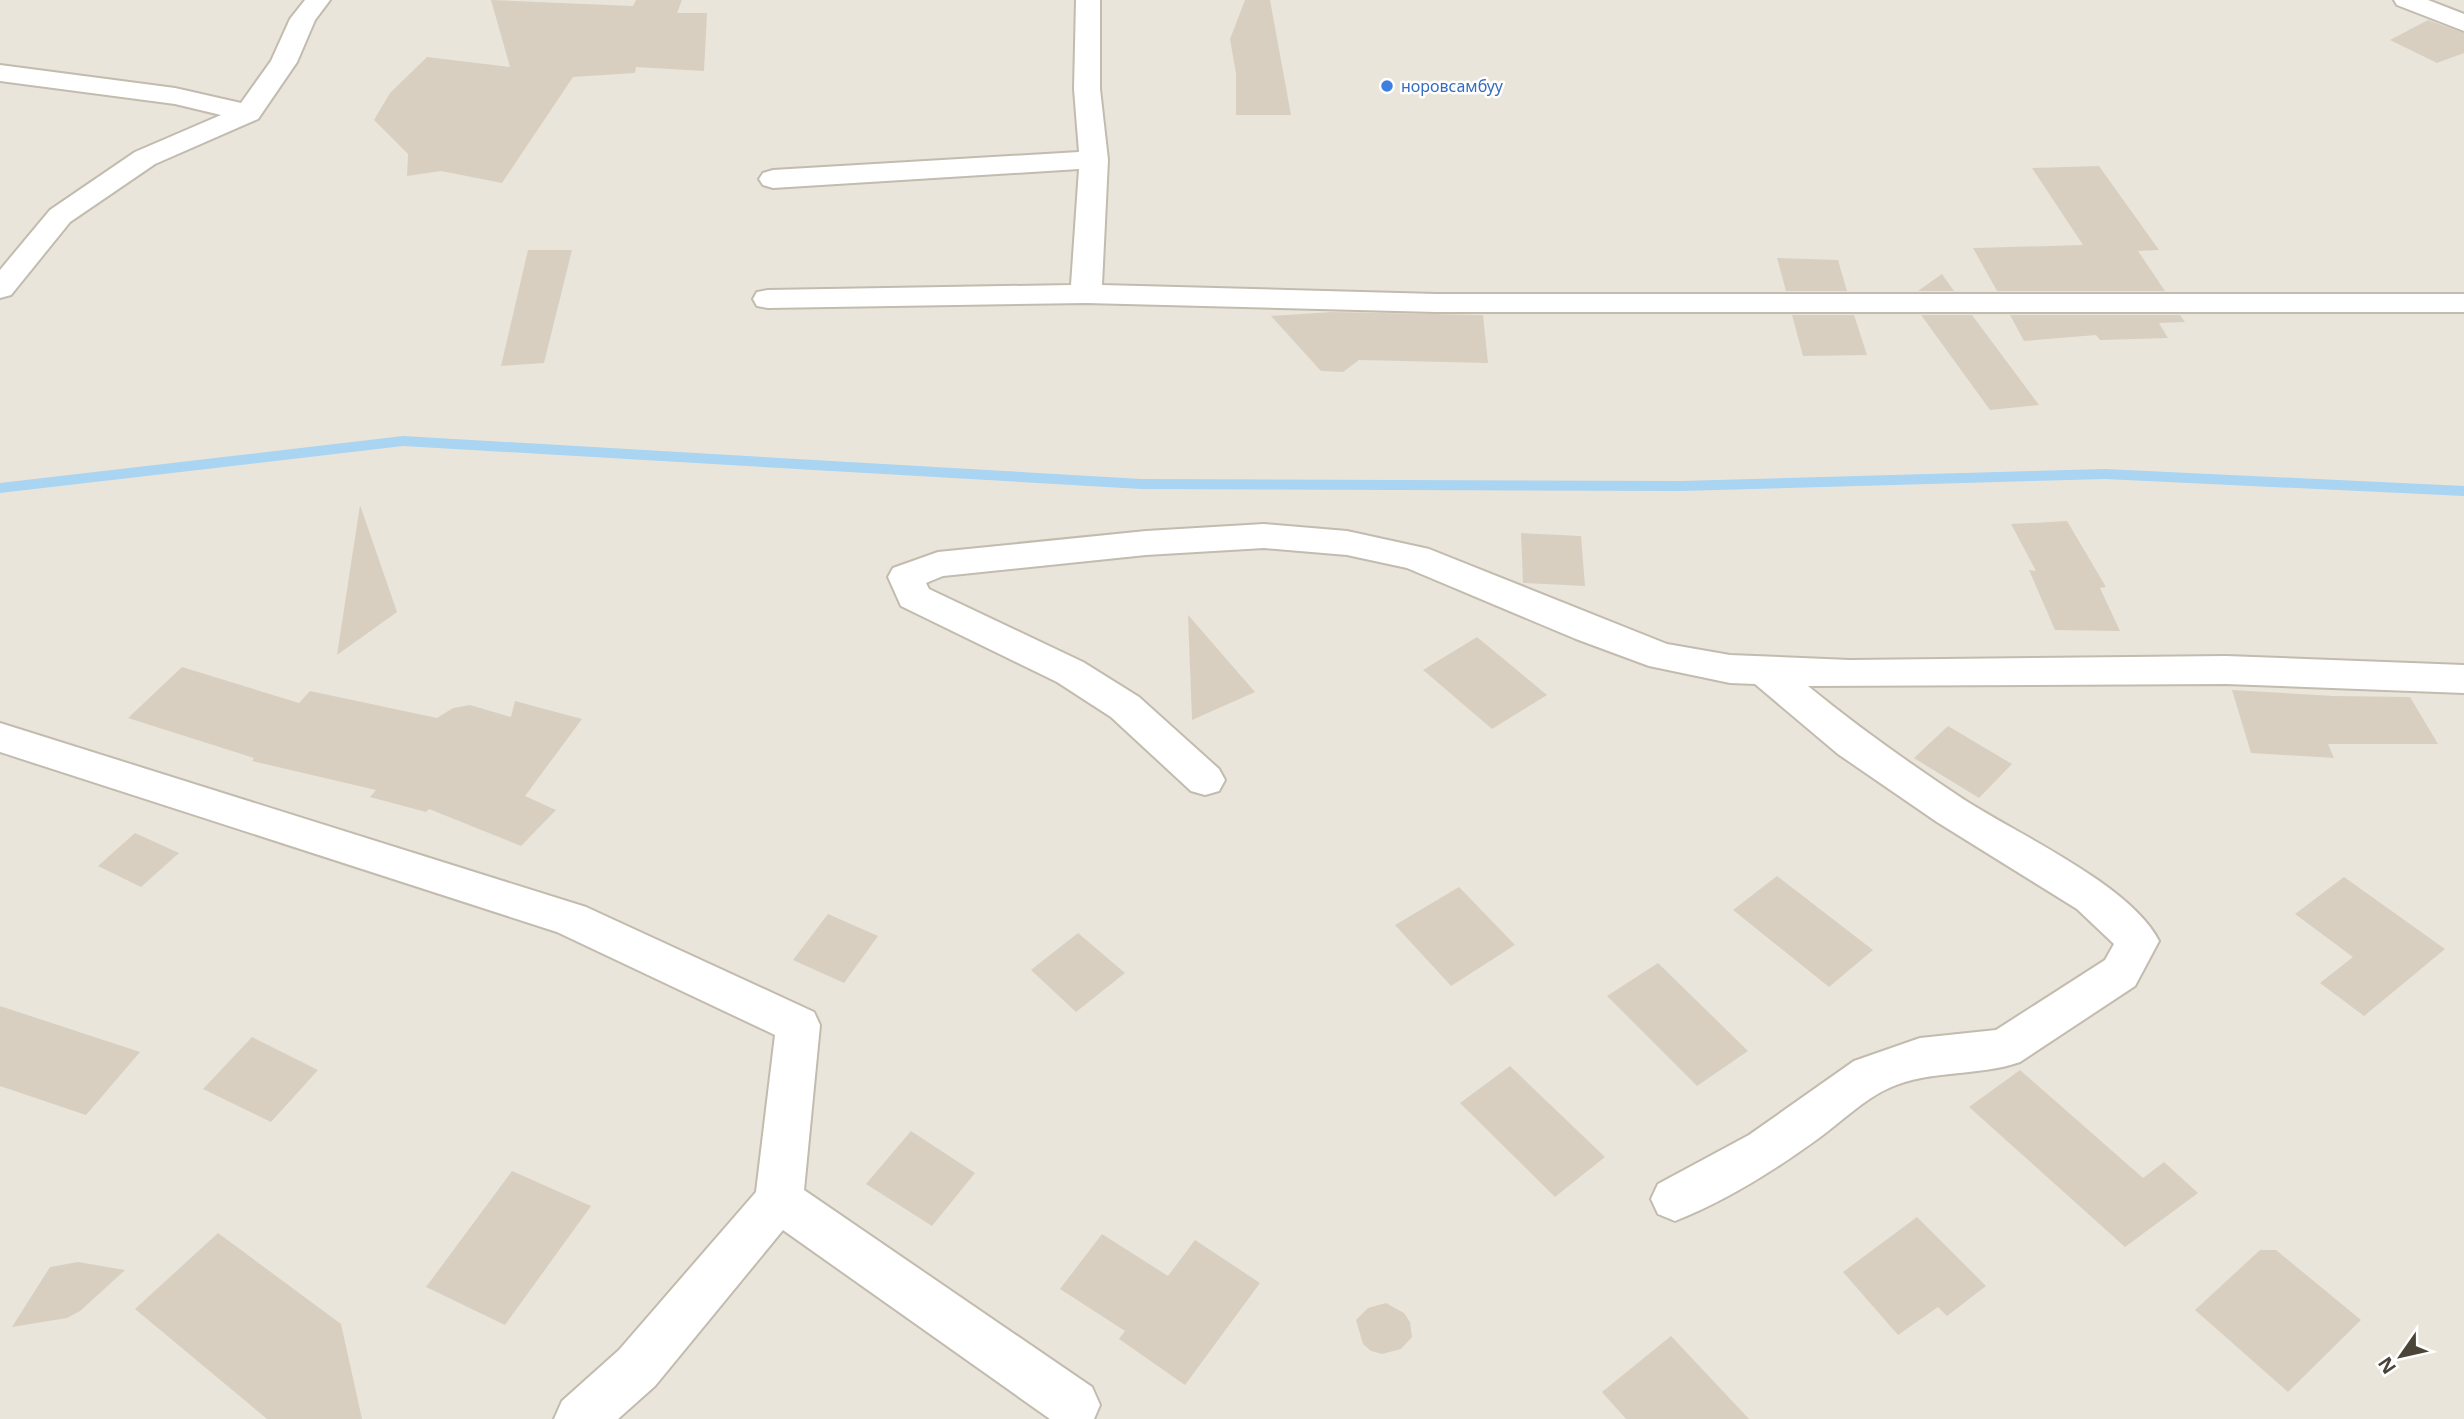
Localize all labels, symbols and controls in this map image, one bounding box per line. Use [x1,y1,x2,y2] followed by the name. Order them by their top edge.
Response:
[1401,75,1504,97] place label: норовсамбуу
[1379,78,1395,94] marker: норовсамбуу
[2366,1321,2436,1391] north arrow
[2372,1352,2402,1379] text: N

